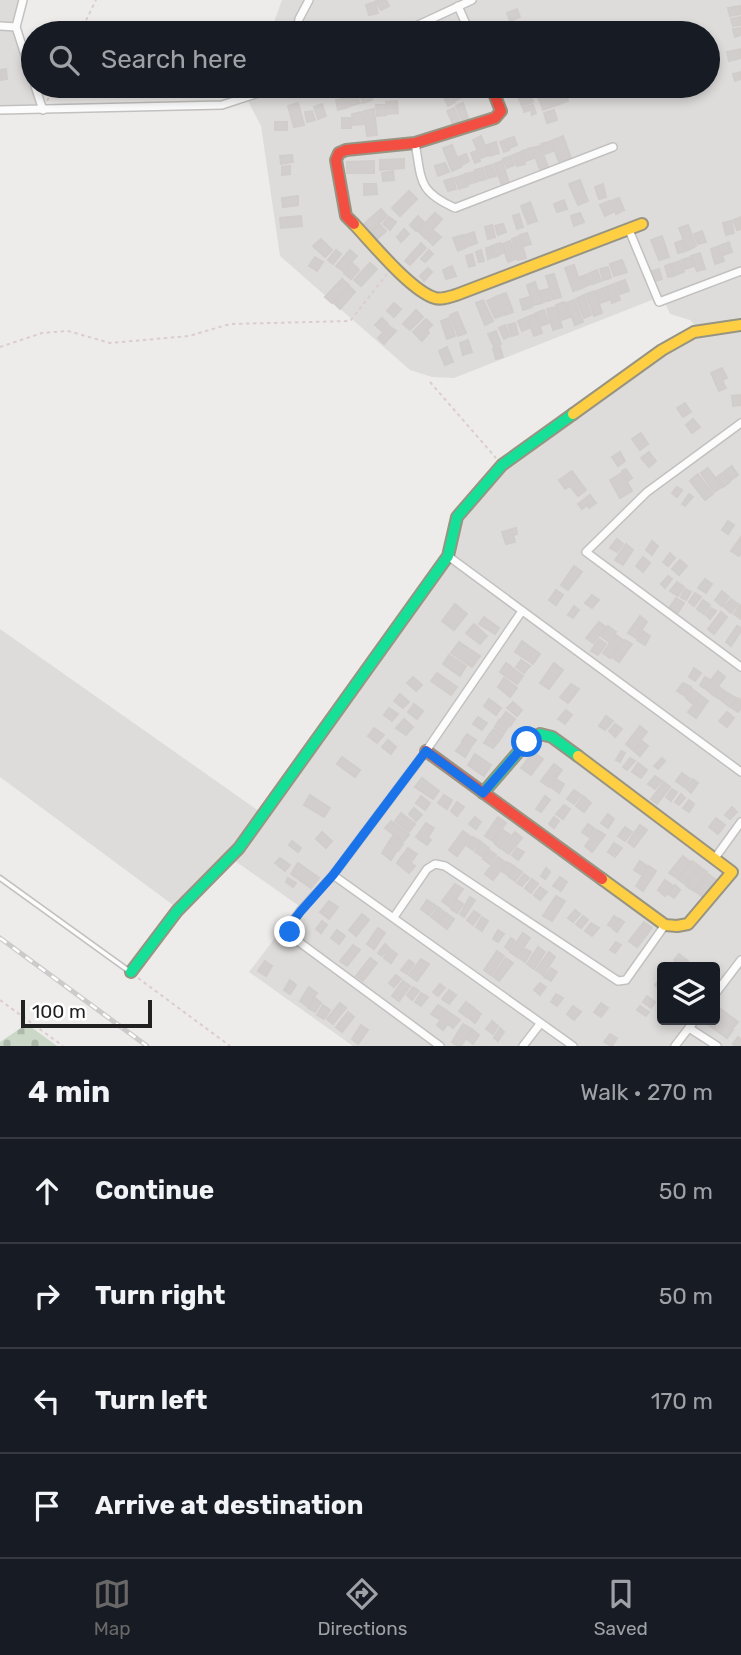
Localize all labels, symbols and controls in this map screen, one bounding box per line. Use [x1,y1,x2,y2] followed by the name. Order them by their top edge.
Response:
[21,21,720,98] search box
[45,41,83,79] icon: search
[101,44,247,75] text: Search here
[511,726,542,757] route start
[274,916,305,947] route end
[657,962,720,1025] map controls
[657,962,720,1025] button: layers
[21,997,152,1029] scale bar
[32,1000,86,1023] text: 100 m
[28,1074,110,1110] text: 4 min
[580,1078,713,1106] text: Walk · 270 m
[28,1172,66,1210] icon: ahead
[95,1175,214,1206] text: Continue
[659,1177,713,1205] text: 50 m
[28,1277,66,1315] icon: right
[95,1280,225,1311] text: Turn right
[659,1282,713,1310] text: 50 m
[28,1382,66,1420] icon: left
[95,1385,207,1416] text: Turn left
[651,1387,713,1415] text: 170 m
[28,1487,66,1525] icon: arrive
[95,1490,363,1521] text: Arrive at destination
[93,1575,131,1640] tab: Map
[317,1575,407,1640] tab: Directions
[594,1575,648,1640] tab: Saved

